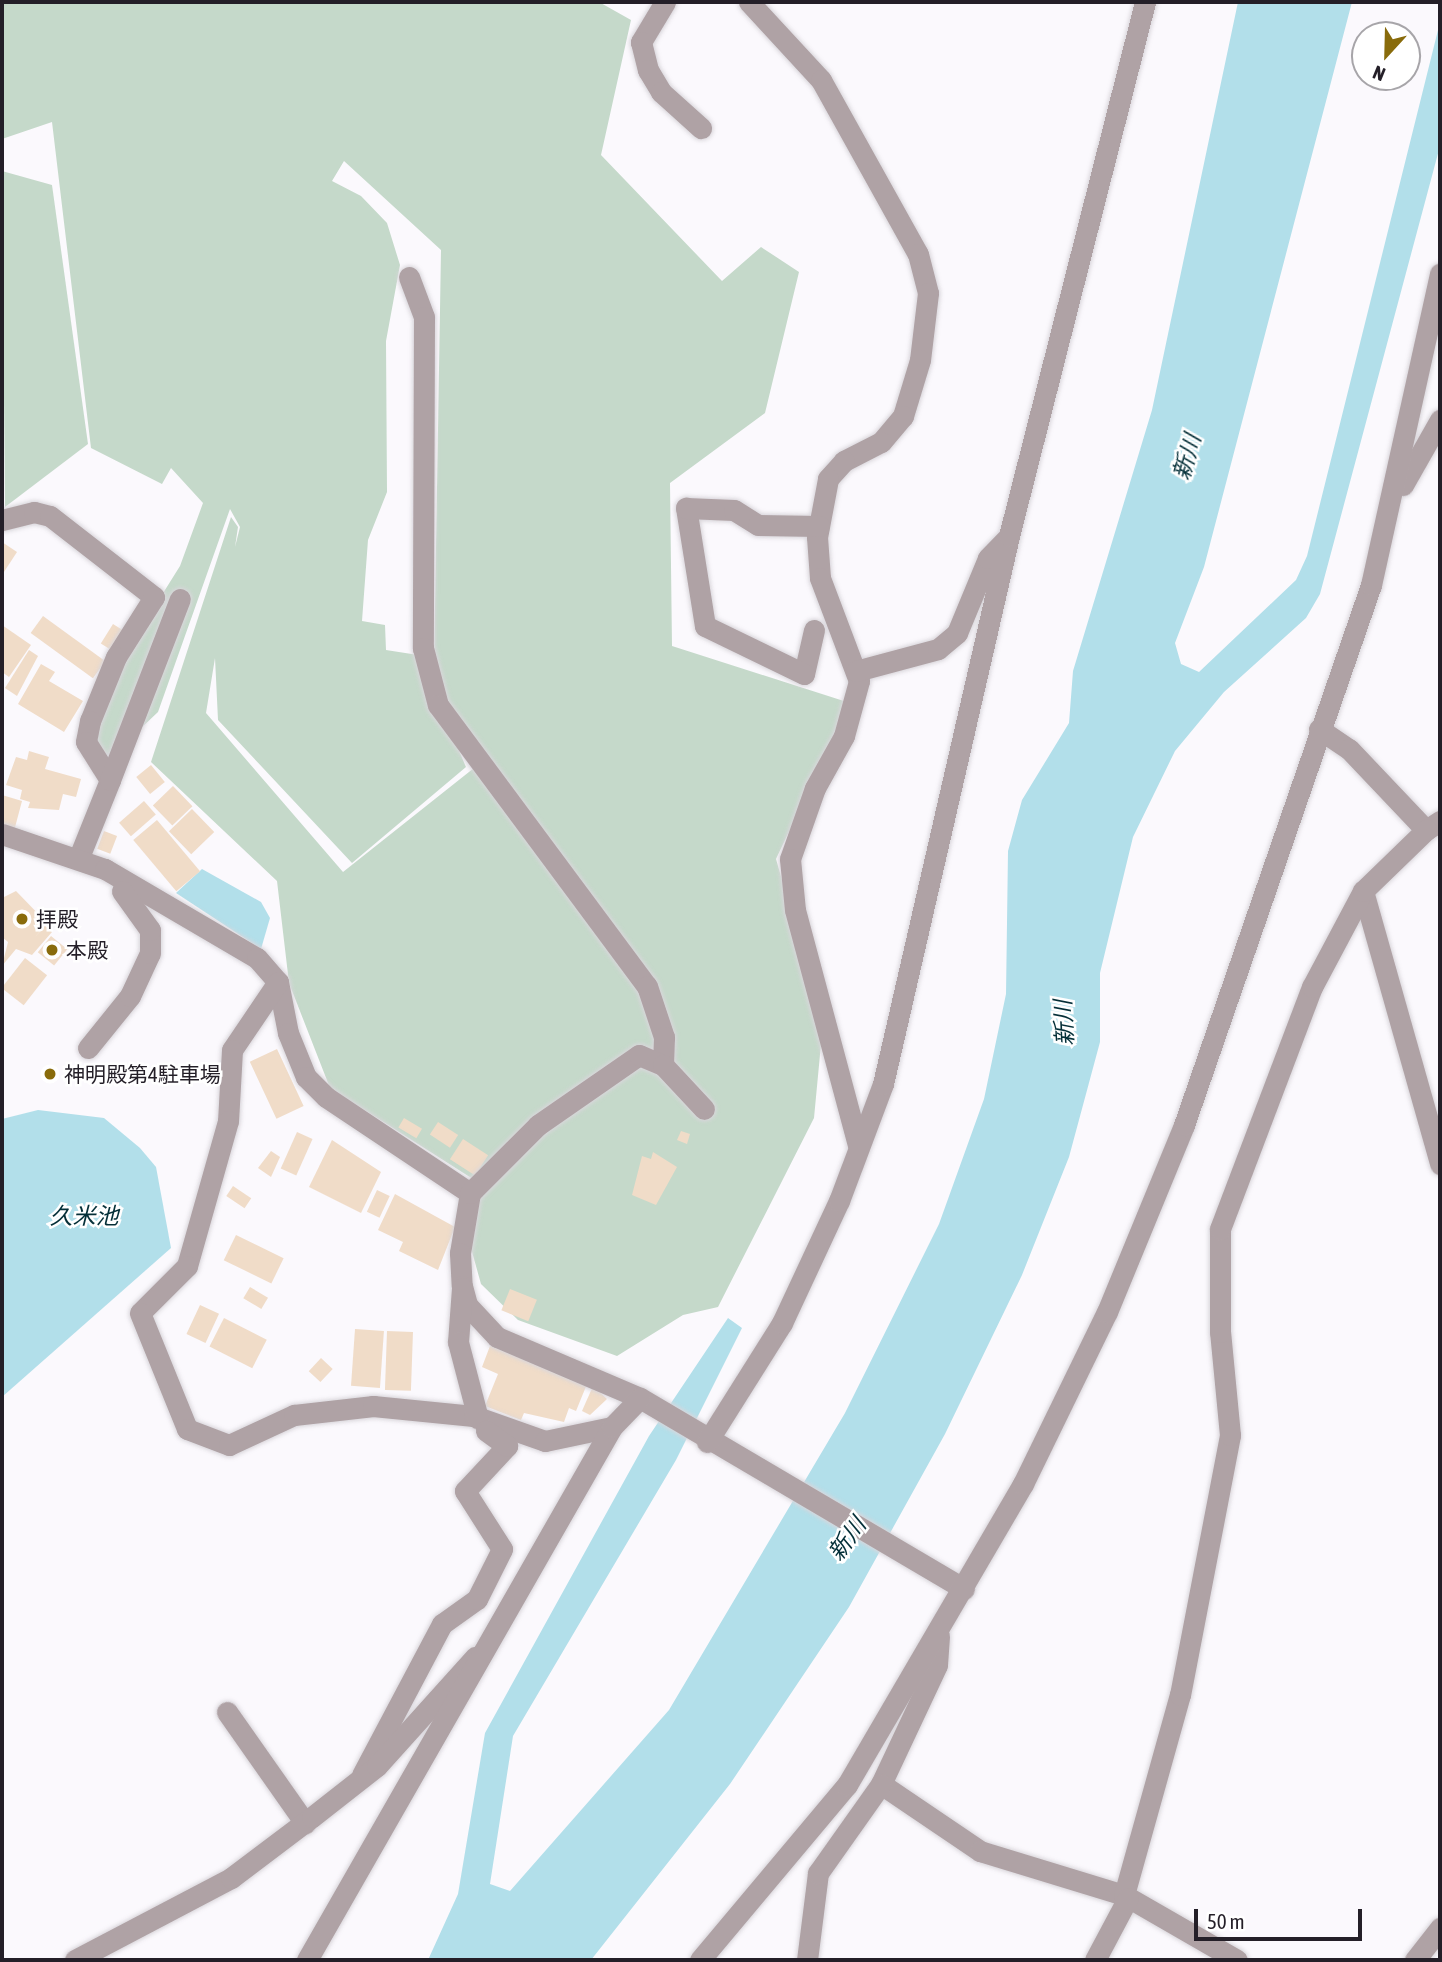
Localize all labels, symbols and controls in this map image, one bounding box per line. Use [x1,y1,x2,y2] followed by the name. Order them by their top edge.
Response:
[1351,21,1421,91] north arrow
[1370,61,1388,86] text: N
[1167,431,1207,483] water label: 新川
[36,906,78,932] place label: 拝殿
[14,911,30,927] marker: 拝殿
[66,937,108,963] place label: 本殿
[44,942,60,958] marker: 本殿
[1049,999,1079,1047] water label: 新川
[64,1061,221,1087] place label: 神明殿第4駐車場
[42,1066,58,1082] marker: 神明殿第4駐車場
[50,1202,118,1230] water label: 久米池
[822,1512,872,1566] water label: 新川
[1197,1896,1365,1940] scale bar
[1207,1909,1245,1933] text: 50 m

